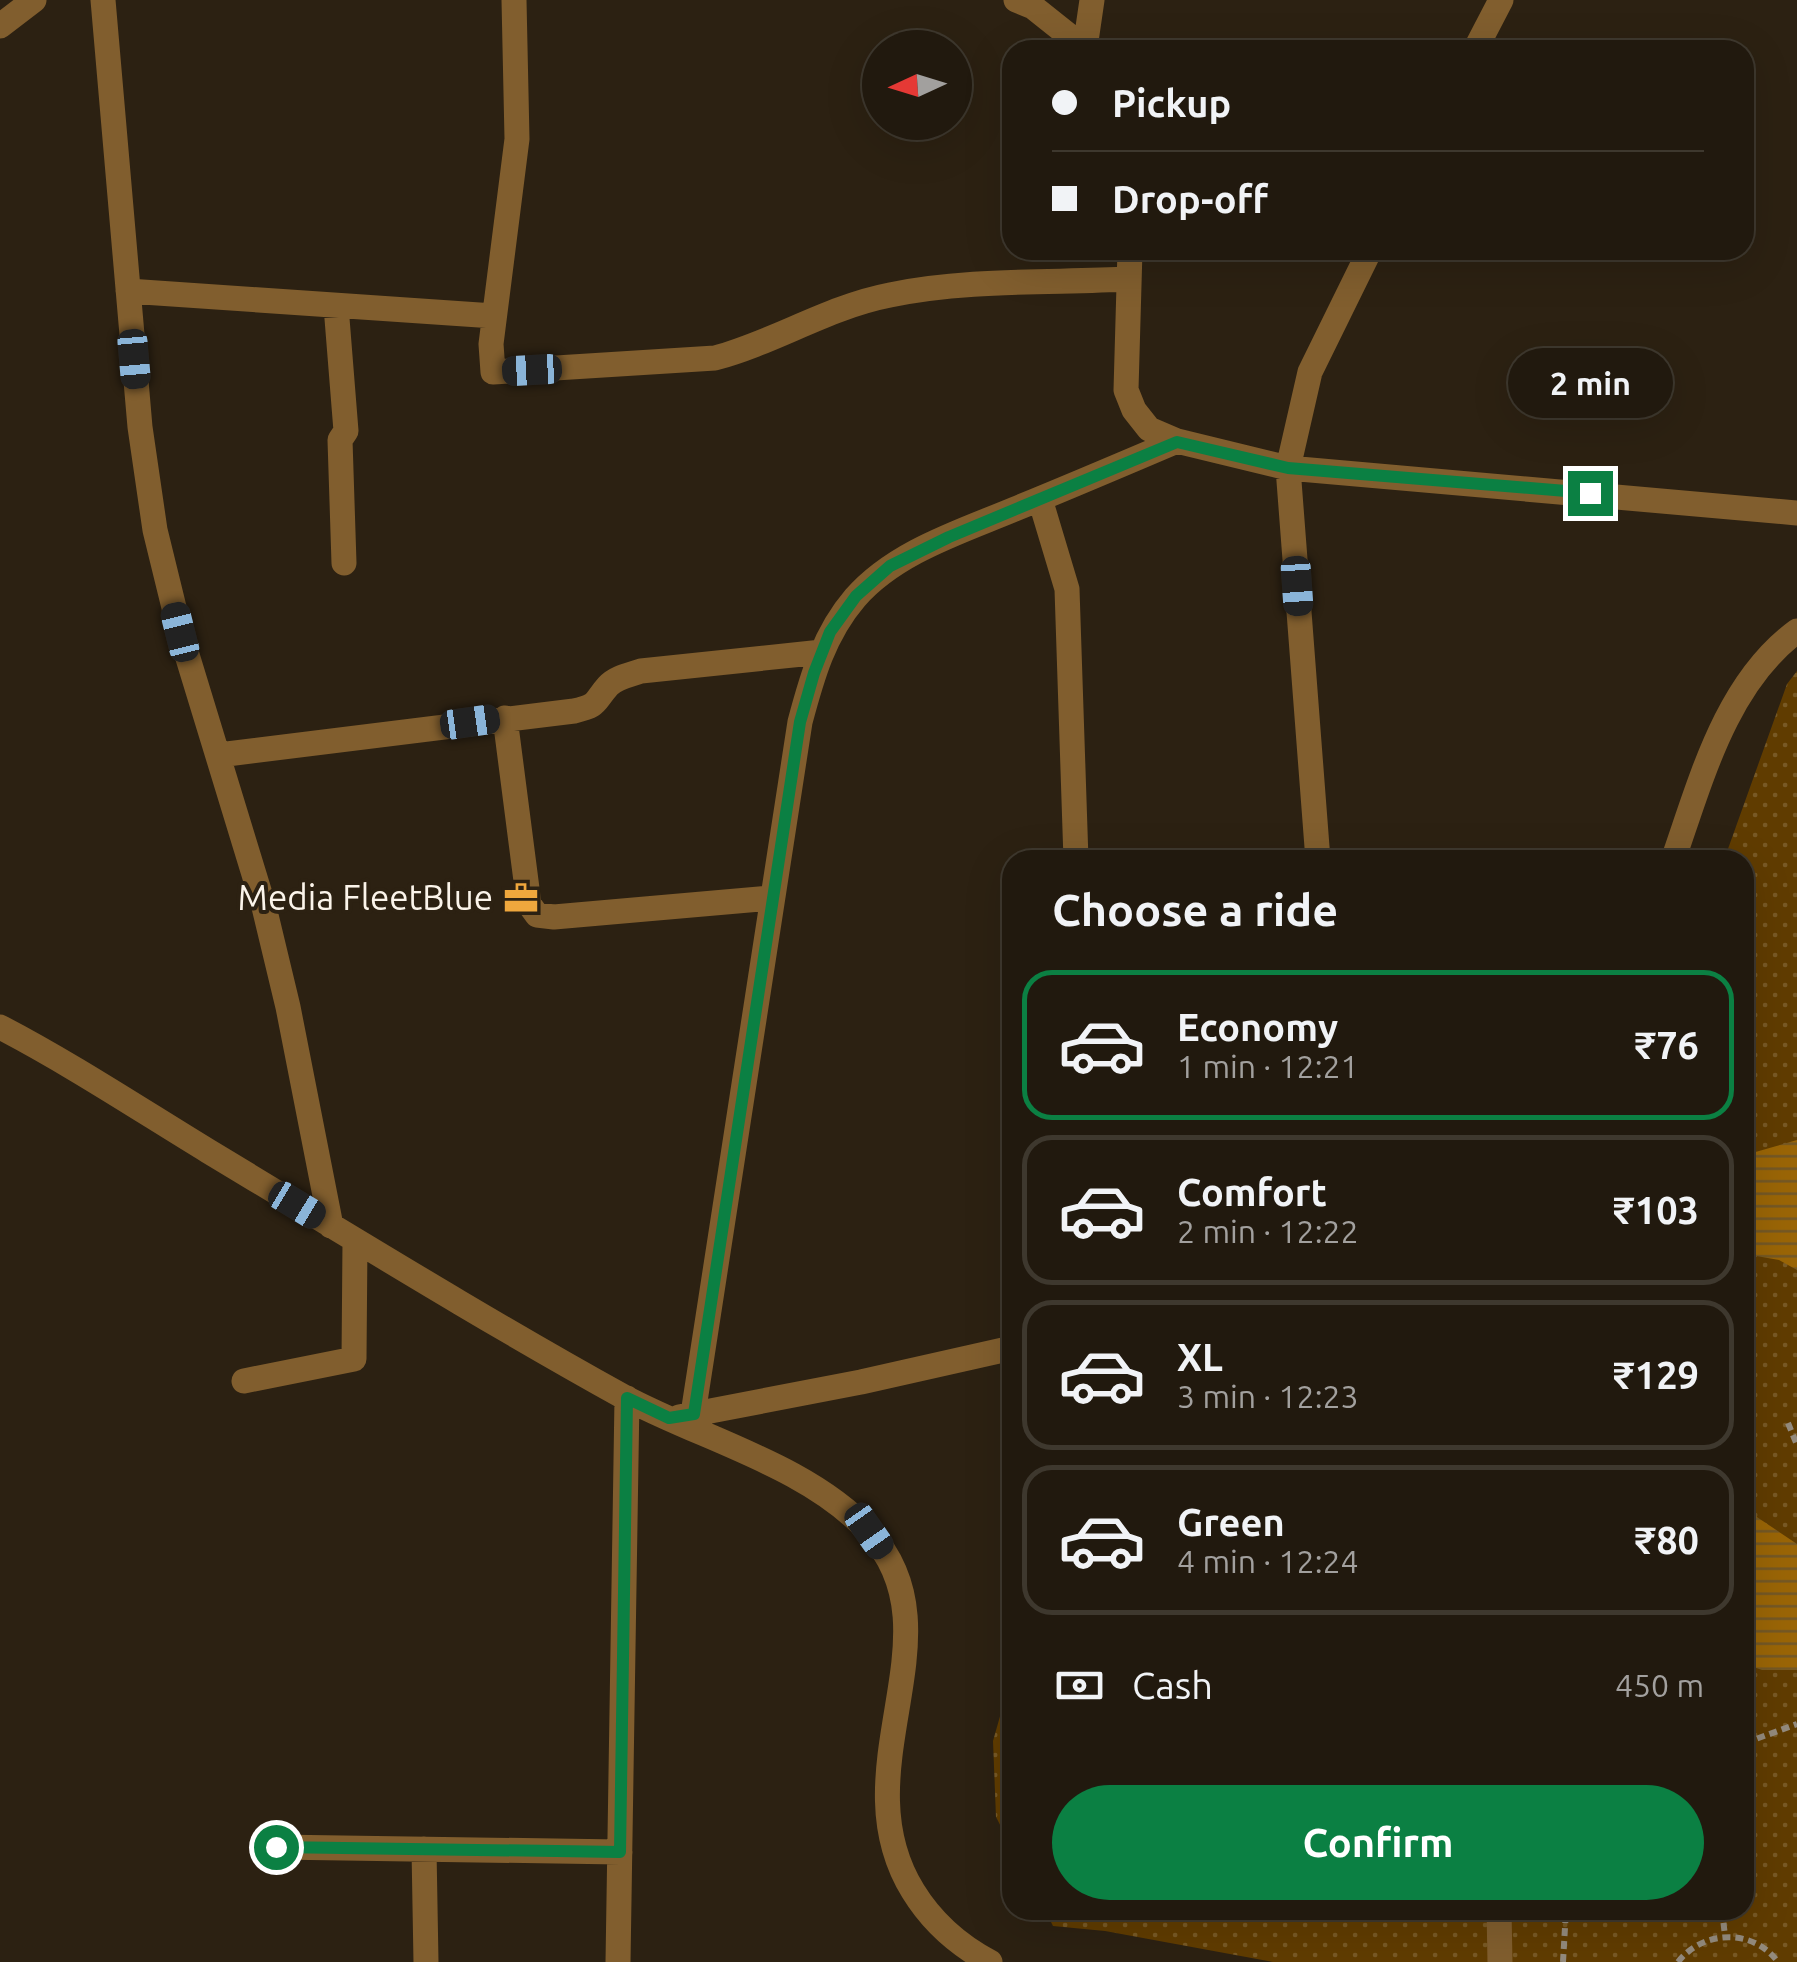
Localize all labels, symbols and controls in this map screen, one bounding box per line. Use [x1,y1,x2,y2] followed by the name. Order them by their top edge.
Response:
[862,30,972,140] north arrow
[862,30,972,140] map controls
[1112,82,1231,124] text: Pickup
[1112,178,1268,220] text: Drop-off
[116,328,152,390] car
[1508,348,1672,418] callout: 2 min
[501,353,563,387] car
[1550,365,1631,401] text: 2 min
[1568,471,1613,516] route end
[1280,555,1314,617] car
[158,599,202,665] car
[438,703,502,741] car
[238,877,493,917] place label: Media FleetBlue
[502,879,540,917] office icon: Media FleetBlue
[1052,884,1338,935] text: Choose a ride
[1057,1000,1147,1090] icon: car
[1177,1006,1338,1048] text: Economy
[1635,1024,1699,1066] text: ₹76
[1177,1048,1359,1084] text: 1 min · 12:21
[1057,1165,1147,1255] icon: car
[1177,1171,1327,1213] text: Comfort
[264,1177,330,1233] car
[1613,1189,1699,1231] text: ₹103
[1177,1213,1359,1249] text: 2 min · 12:22
[1057,1330,1147,1420] icon: car
[1177,1336,1223,1378] text: XL
[1613,1354,1699,1396] text: ₹129
[1177,1378,1359,1414] text: 3 min · 12:23
[1057,1495,1147,1585] icon: car
[840,1498,898,1564] car
[1177,1501,1285,1543] text: Green
[1635,1519,1699,1561] text: ₹80
[1177,1543,1359,1579] text: 4 min · 12:24
[1052,1658,1107,1713] icon: cash
[1132,1664,1213,1706] text: Cash
[1615,1667,1704,1703] text: 450 m
[1052,1785,1704,1900] button: Confirm
[254,1825,299,1870] route start

